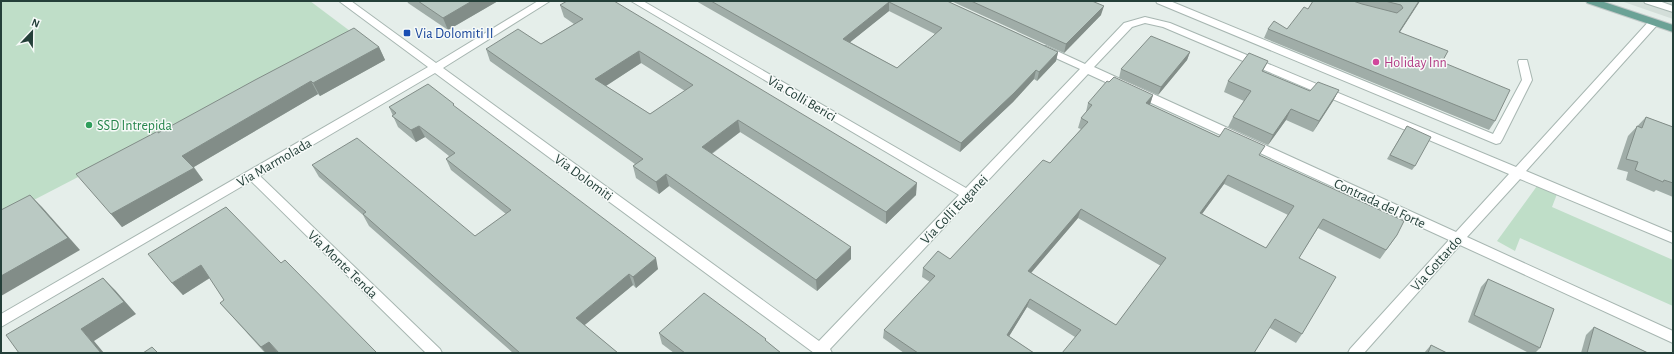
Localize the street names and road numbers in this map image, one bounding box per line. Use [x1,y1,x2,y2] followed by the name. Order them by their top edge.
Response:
[765,74,838,124] street label: Via Colli Berici
[235,136,315,190] street label: Via Marmolada
[552,152,615,204] street label: Via Dolomiti
[918,172,991,247] street label: Via Colli Euganei
[1332,177,1428,231] street label: Contrada del Forte
[305,228,380,302] street label: Via Monte Tenda
[1408,233,1465,294] street label: Via Gottardo

